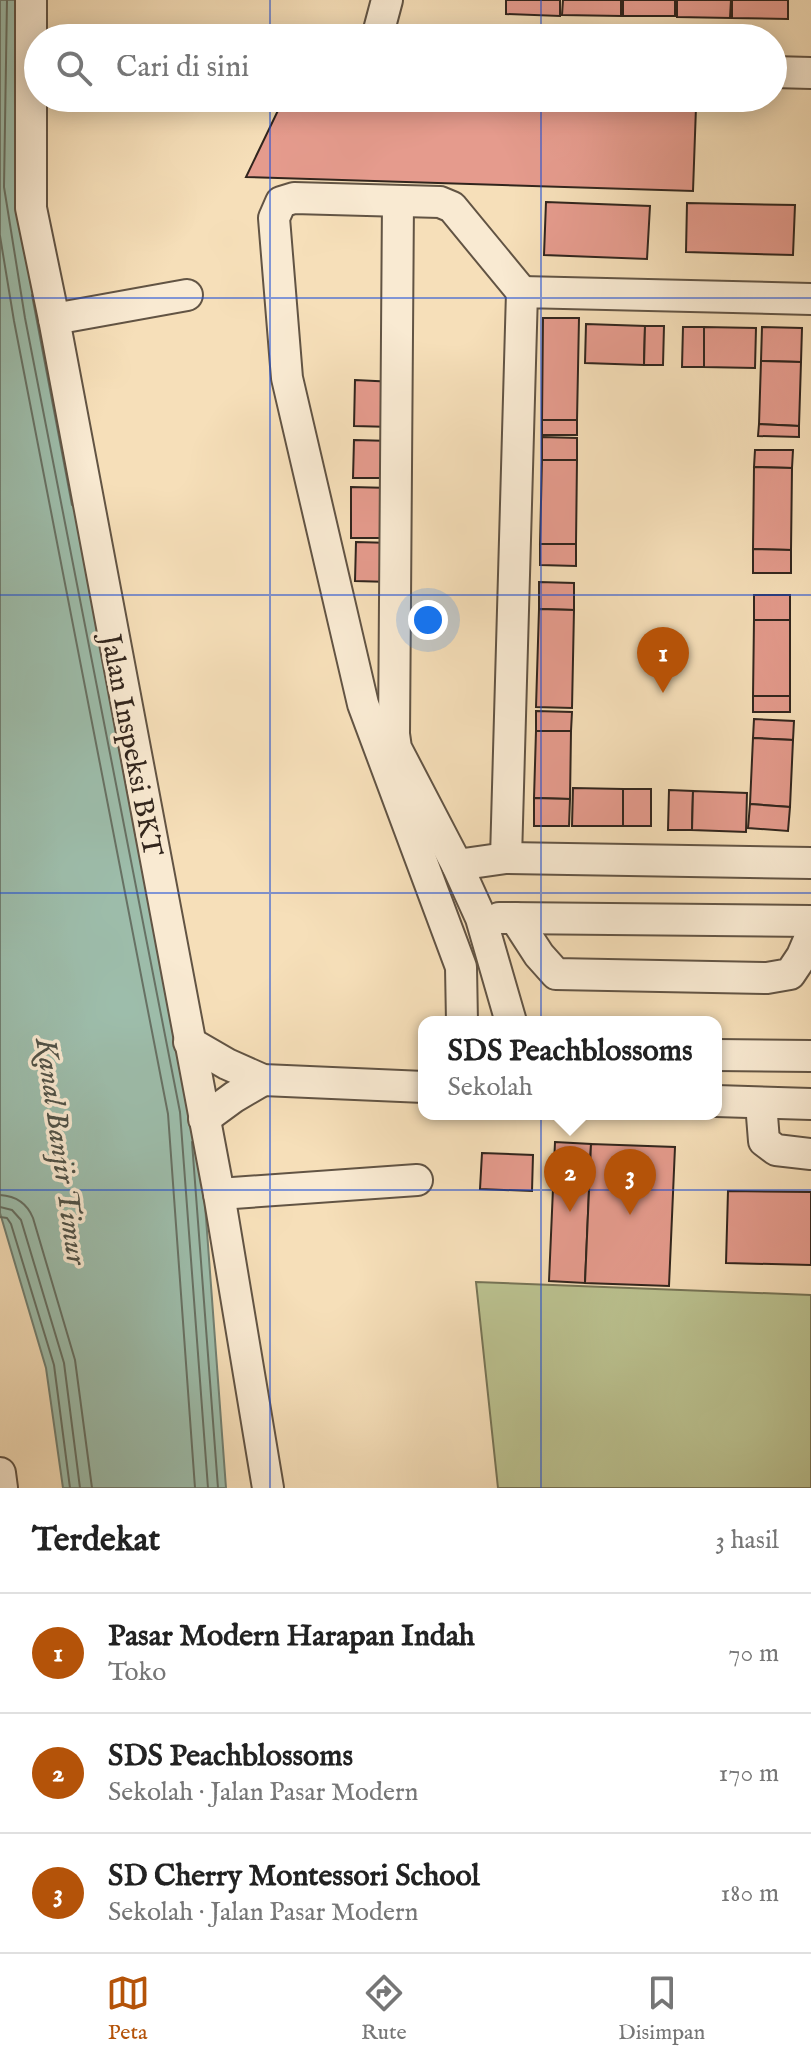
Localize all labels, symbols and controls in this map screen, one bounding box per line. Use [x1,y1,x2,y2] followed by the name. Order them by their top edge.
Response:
[24,24,787,112] search box
[52,46,96,90] icon: search
[116,49,249,87] text: Cari di sini
[408,600,448,640] your location
[637,627,689,693] pin: 1
[91,628,169,860] street label: Jalan Inspeksi BKT
[418,1016,722,1120] popup
[447,1033,693,1071] text: SDS Peachblossoms
[25,1034,95,1269] water label: Kanal Banjir Timur
[447,1071,533,1104] text: Sekolah
[544,1146,596,1212] pin: 2
[604,1149,656,1215] pin: 3
[32,1519,160,1562] text: Terdekat
[715,1524,779,1557] text: 3 hasil
[108,1618,475,1656] text: Pasar Modern Harapan Indah
[53,1637,63,1670] text: 1
[728,1637,779,1670] text: 70 m
[108,1656,166,1689] text: Toko
[108,1738,353,1776] text: SDS Peachblossoms
[52,1757,64,1790] text: 2
[719,1757,779,1790] text: 170 m
[108,1776,418,1809] text: Sekolah · Jalan Pasar Modern
[108,1858,480,1896] text: SD Cherry Montessori School
[53,1877,63,1910] text: 3
[721,1877,779,1910] text: 180 m
[108,1896,418,1929] text: Sekolah · Jalan Pasar Modern
[106,1971,150,2047] tab: Peta
[361,1971,407,2047] tab: Rute
[618,1971,705,2047] tab: Disimpan

